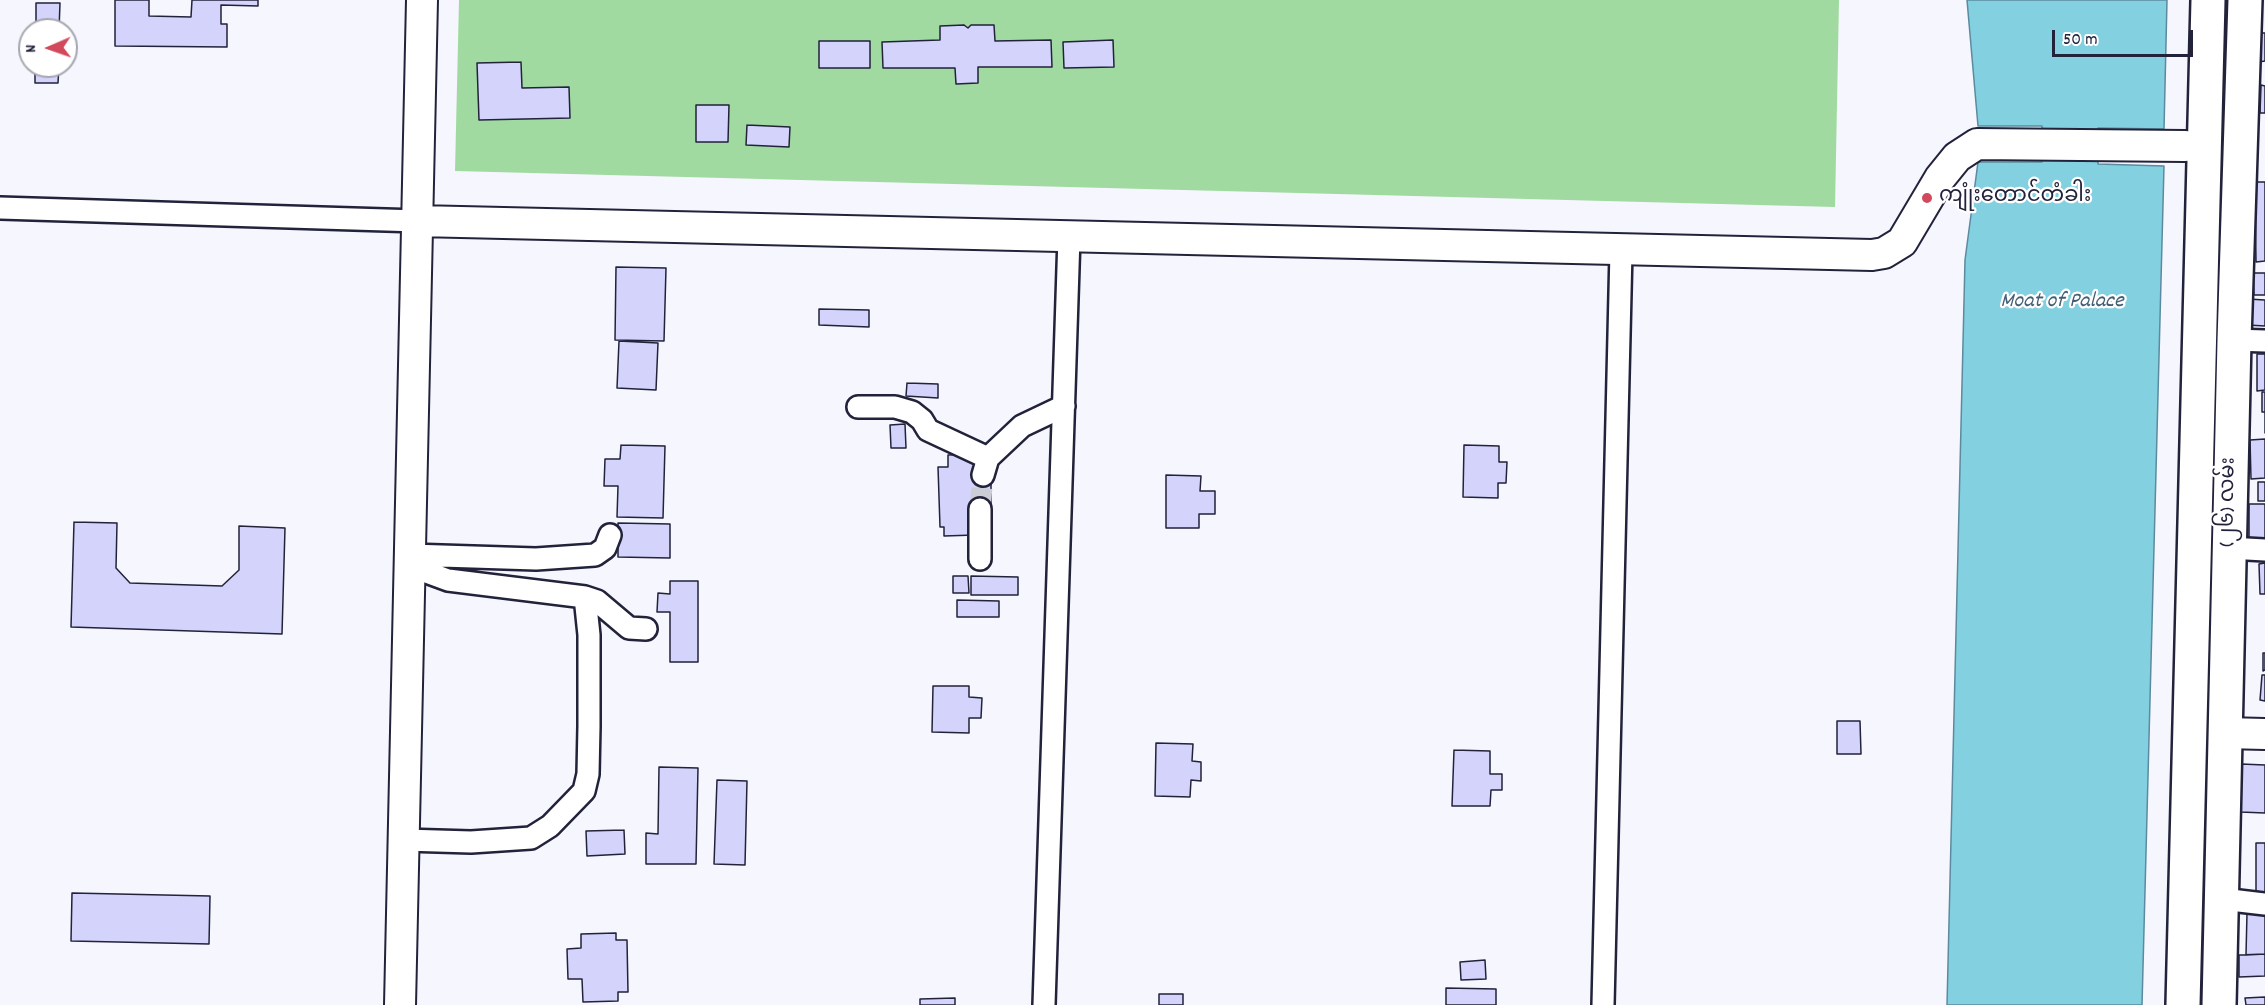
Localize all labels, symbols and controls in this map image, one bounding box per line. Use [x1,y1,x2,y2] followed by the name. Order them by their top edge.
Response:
[18,18,78,78] north arrow
[2055,18,2196,56] scale bar
[2063,28,2098,53] text: 50 m
[20,44,43,53] text: N
[1939,185,2091,211] place label: ကျုံးတောင်တံခါး
[1920,191,1934,205] marker: ကျုံးတောင်တံခါး
[2000,290,2124,316] water label: Moat of Palace
[2217,457,2243,547] street label: (၂၆) လမ်း

